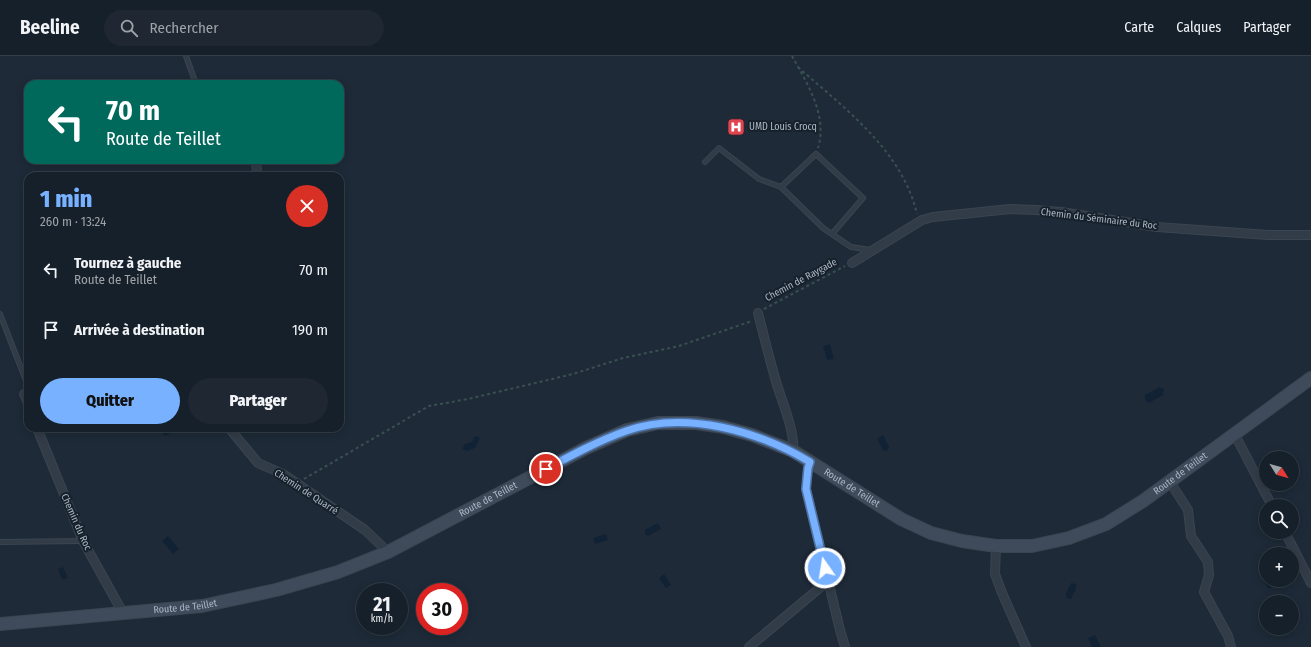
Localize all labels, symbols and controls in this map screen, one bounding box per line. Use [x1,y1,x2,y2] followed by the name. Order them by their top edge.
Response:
[104,10,384,46] search box
[20,16,80,39] text: Beeline
[118,17,140,39] icon: search
[150,19,218,37] text: Rechercher
[1124,19,1154,36] text: Carte
[1176,19,1221,36] text: Calques
[1243,19,1291,36] text: Partager
[106,94,160,127] text: 70 m
[40,96,92,148] icon: left
[726,117,746,137] hospital icon: UMD Louis Crocq
[749,121,817,133] place label: UMD Louis Crocq
[106,128,221,150] text: Route de Teillet
[40,185,92,213] text: 1 min
[286,185,328,227] button: close
[1040,206,1159,232] street label: Chemin du Séminaire du Roc
[40,214,106,229] text: 260 m · 13:24
[74,254,181,272] text: Tournez à gauche
[763,256,839,304] street label: Chemin de Raygade
[40,259,62,281] icon: left
[299,261,328,279] text: 70 m
[74,272,157,287] text: Route de Teillet
[40,319,62,341] icon: arrive
[74,321,205,339] text: Arrivée à destination
[292,321,328,339] text: 190 m
[40,378,180,424] button: Quitter
[188,378,328,424] button: Partager
[1151,449,1210,497] street label: Route de Teillet
[1259,451,1299,491] north arrow
[1259,451,1299,635] map controls
[529,452,563,486] pin
[535,458,557,480] icon: arrive
[822,466,883,511] street label: Route de Teillet
[272,467,340,517] street label: Chemin de Quarré
[457,479,520,520] street label: Route de Teillet
[58,492,94,553] street label: Chemin du Roc
[1259,499,1299,539] button: search
[804,547,846,589] position arrow
[1259,547,1299,587] button: +
[416,583,468,635] speed limit sign: 30
[373,592,391,616] text: 21
[1259,595,1299,635] button: −
[153,597,219,616] street label: Route de Teillet
[371,613,393,625] text: km/h

